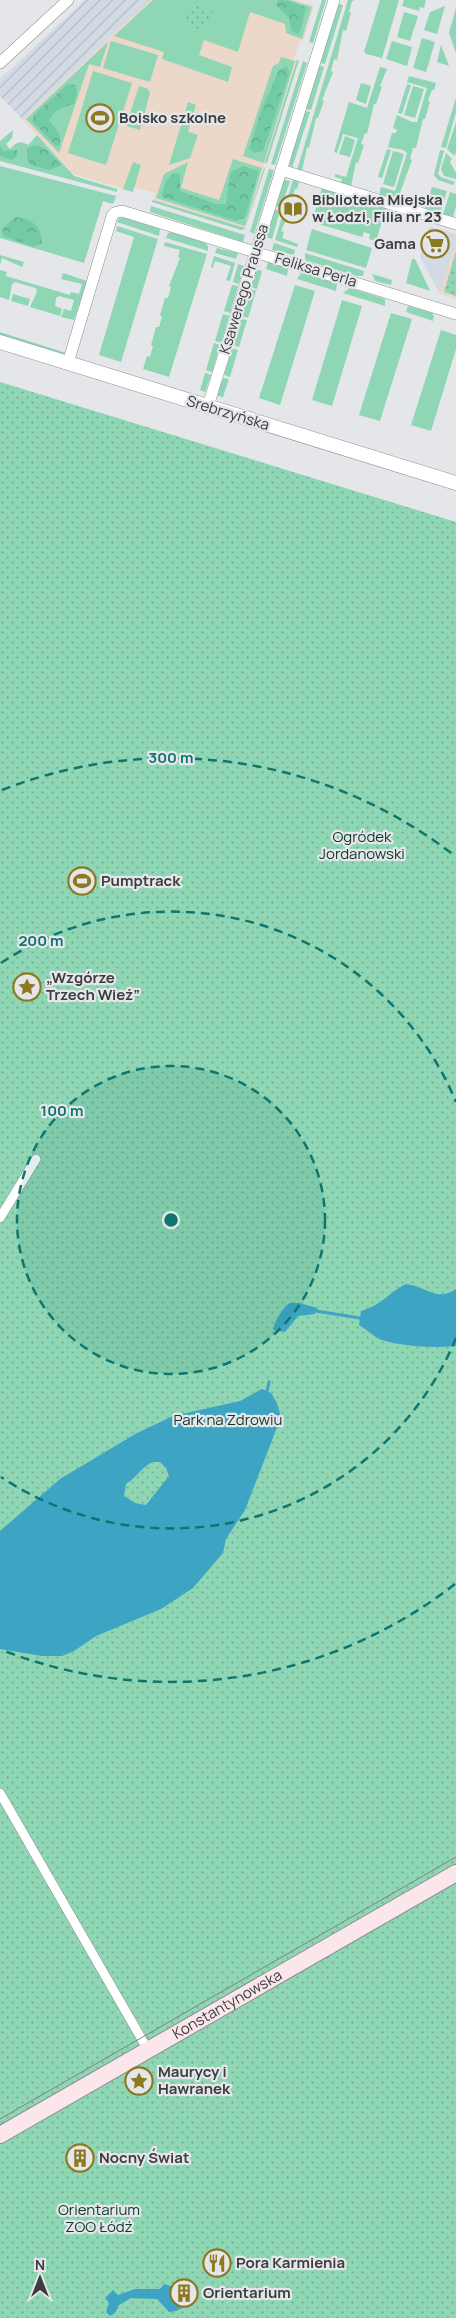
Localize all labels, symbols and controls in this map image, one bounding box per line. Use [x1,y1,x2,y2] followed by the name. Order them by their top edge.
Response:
[85,103,115,133] sports icon: Boisko szkolne
[119,107,226,128] place label: Boisko szkolne
[312,189,443,227] place label: Biblioteka Miejska w Łodzi, Filia nr 23
[278,194,308,224] library icon: Biblioteka Miejska w Łodzi, Filia nr 23
[214,221,273,356] street label: Ksawerego Praussa
[420,229,450,259] supermarket icon: Gama
[374,233,416,254] place label: Gama
[273,247,360,292] street label: Feliksa Perla
[184,390,272,435] street label: Srebrzyńska
[149,747,193,768] text: 300 m
[319,826,405,864] park label: Ogródek Jordanowski
[67,866,97,896] sports icon: Pumptrack
[101,870,181,891] place label: Pumptrack
[18,930,64,951] text: 200 m
[46,967,140,1005] place label: „Wzgórze Trzech Wież”
[12,972,42,1002] place icon: „Wzgórze Trzech Wież”
[41,1100,83,1121] text: 100 m
[162,1211,180,1229] centre of rings
[174,1409,282,1430] park label: Park na Zdrowiu
[168,1964,286,2044] street label: Konstantynowska
[158,2061,231,2099] place label: Maurycy i Hawranek
[124,2066,154,2096] place icon: Maurycy i Hawranek
[65,2143,95,2173] building icon: Nocny Świat
[99,2147,189,2168] place label: Nocny Świat
[58,2199,140,2237] park label: Orientarium ZOO Łódź
[202,2248,232,2278] restaurant icon: Pora Karmienia
[236,2252,345,2273] place label: Pora Karmienia
[15,2253,65,2303] north arrow
[35,2255,45,2274] text: N
[169,2278,199,2308] building icon: Orientarium
[203,2282,291,2303] place label: Orientarium

